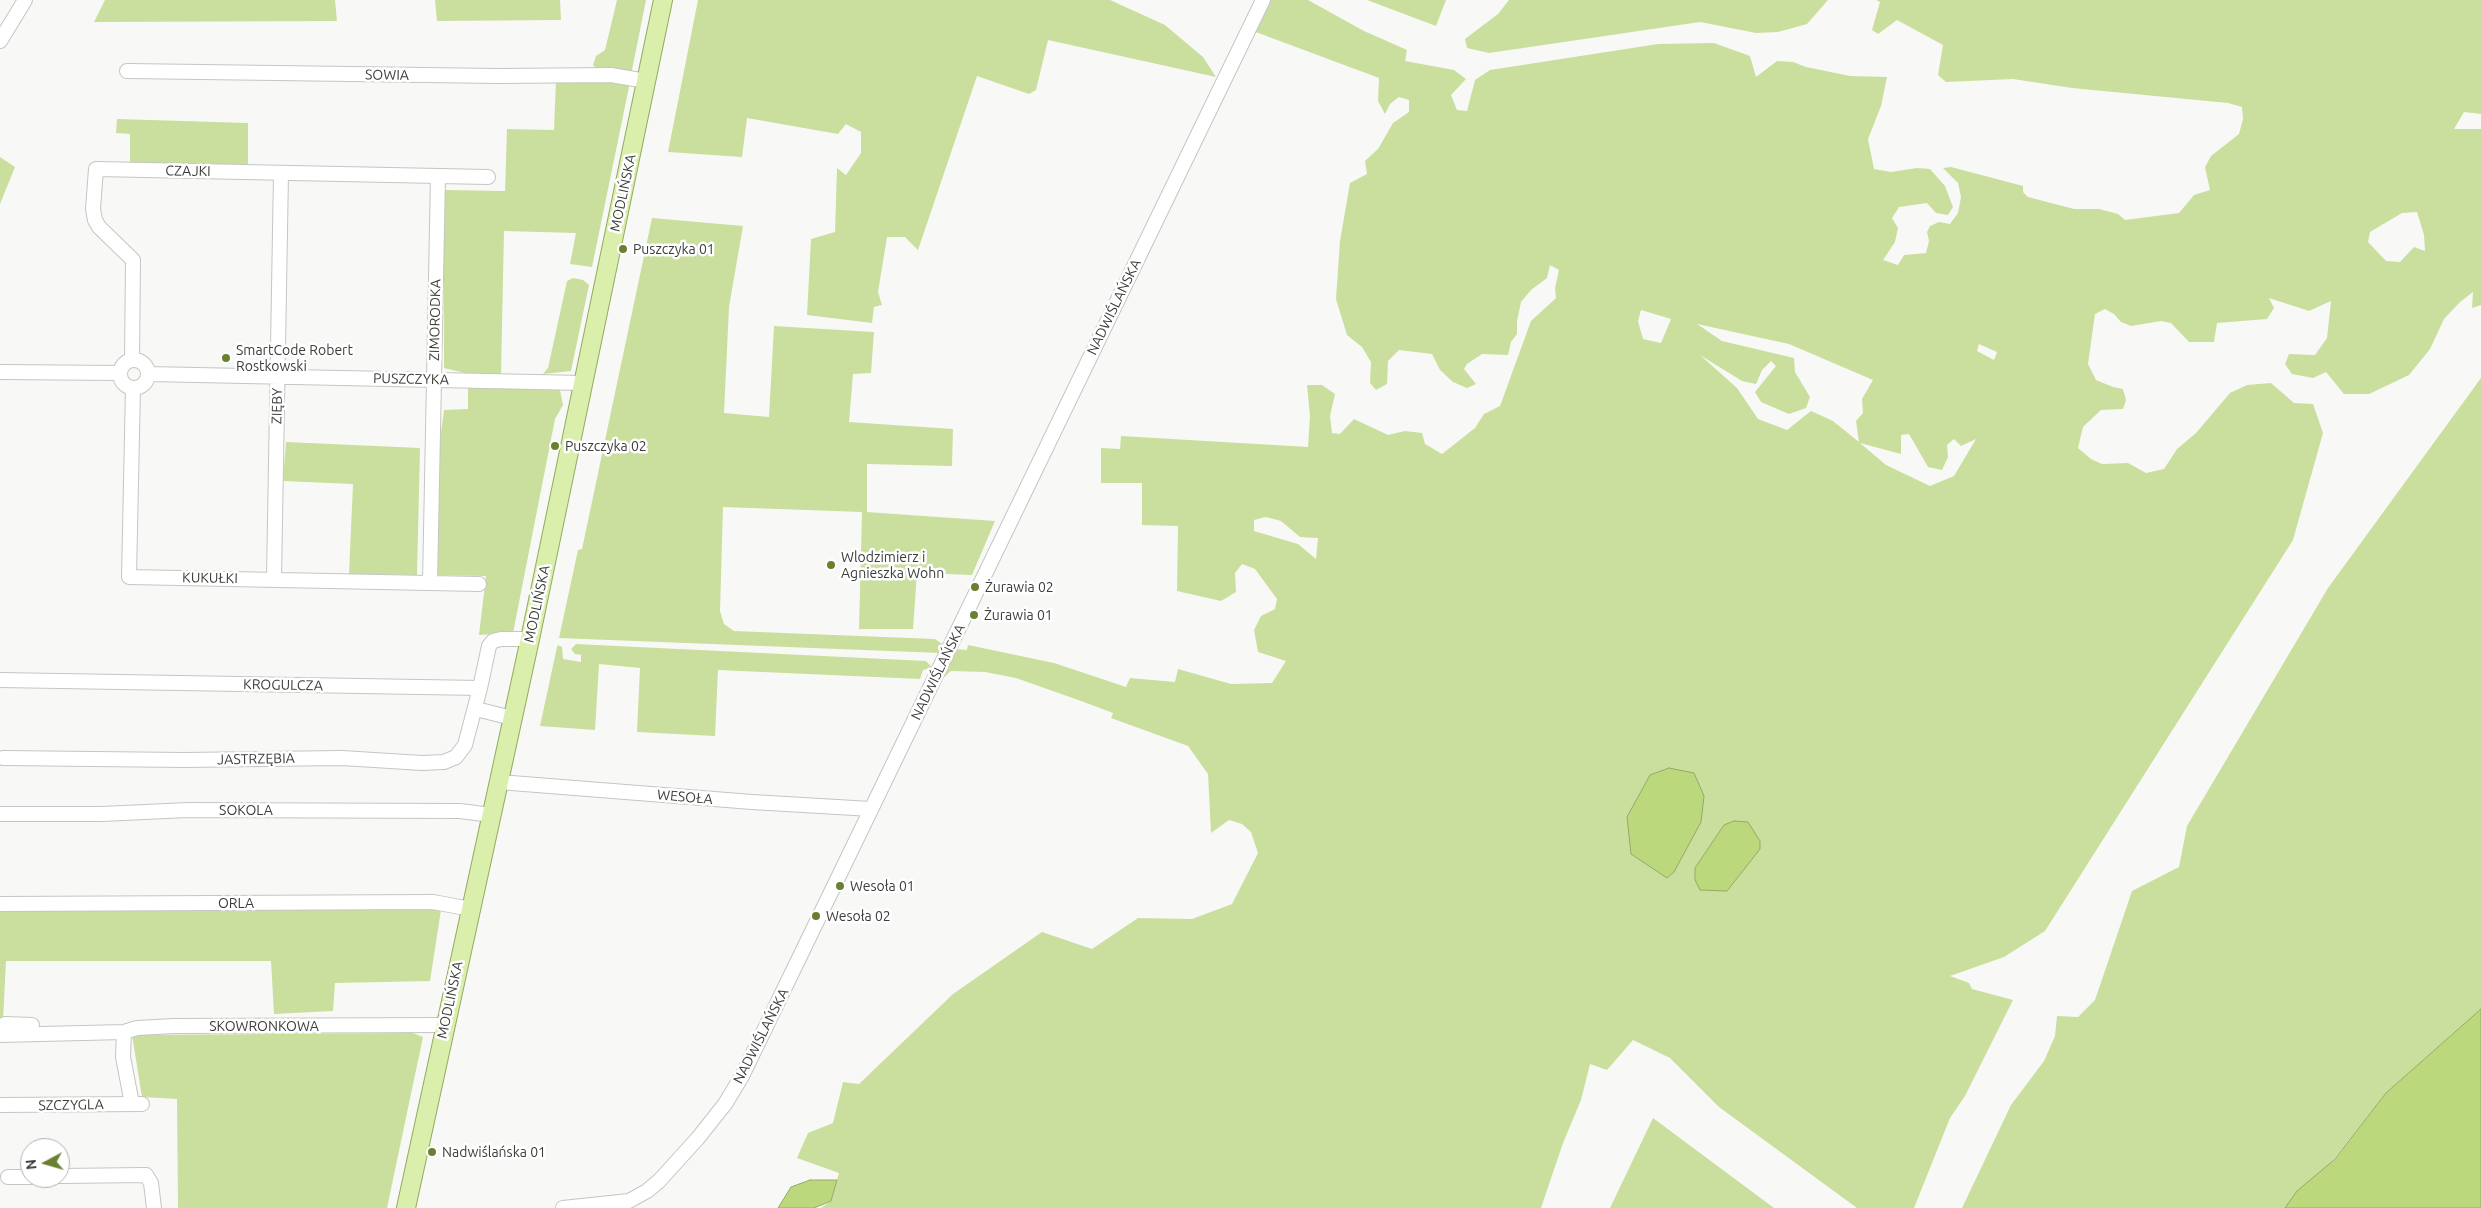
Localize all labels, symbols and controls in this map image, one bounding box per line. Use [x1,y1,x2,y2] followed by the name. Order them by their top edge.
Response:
[365,66,409,84] street label: SOWIA
[607,153,639,233] street label: MODLIŃSKA
[165,162,211,180] street label: CZAJKI
[633,241,715,257] place label: Puszczyka 01
[617,243,629,255] marker: Puszczyka 01
[1083,256,1145,358] street label: NADWIŚLAŃSKA
[426,279,444,361] street label: ZIMORODKA
[236,342,353,374] place label: SmartCode Robert Rostkowski
[220,352,232,364] marker: SmartCode Robert Rostkowski
[373,370,449,388] street label: PUSZCZYKA
[268,388,286,424] street label: ZIĘBY
[565,438,647,454] place label: Puszczyka 02
[549,440,561,452] marker: Puszczyka 02
[841,549,944,582] place label: Wlodzimierz i Agnieszka Wohn
[825,559,837,571] marker: Wlodzimierz i Agnieszka Wohn
[521,564,553,644] street label: MODLIŃSKA
[182,569,238,587] street label: KUKUŁKI
[985,579,1054,595] place label: Żurawia 02
[969,581,981,593] marker: Żurawia 02
[984,607,1053,623] place label: Żurawia 01
[968,609,980,621] marker: Żurawia 01
[907,621,969,723] street label: NADWIŚLAŃSKA
[243,676,323,694] street label: KROGULCZA
[217,750,295,768] street label: JASTRZĘBIA
[656,786,714,808] street label: WESOŁA
[219,802,273,818] street label: SOKOLA
[850,878,915,894] place label: Wesoła 01
[834,880,846,892] marker: Wesoła 01
[218,895,254,911] street label: ORLA
[826,908,891,924] place label: Wesoła 02
[810,910,822,922] marker: Wesoła 02
[434,960,466,1040] street label: MODLIŃSKA
[730,986,792,1086] street label: NADWIŚLAŃSKA
[209,1018,319,1034] street label: SKOWRONKOWA
[38,1096,104,1114] street label: SZCZYGLA
[20,1138,70,1188] north arrow
[442,1144,546,1160] place label: Nadwiślańska 01
[426,1146,438,1158] marker: Nadwiślańska 01
[23,1158,40,1171] text: N

